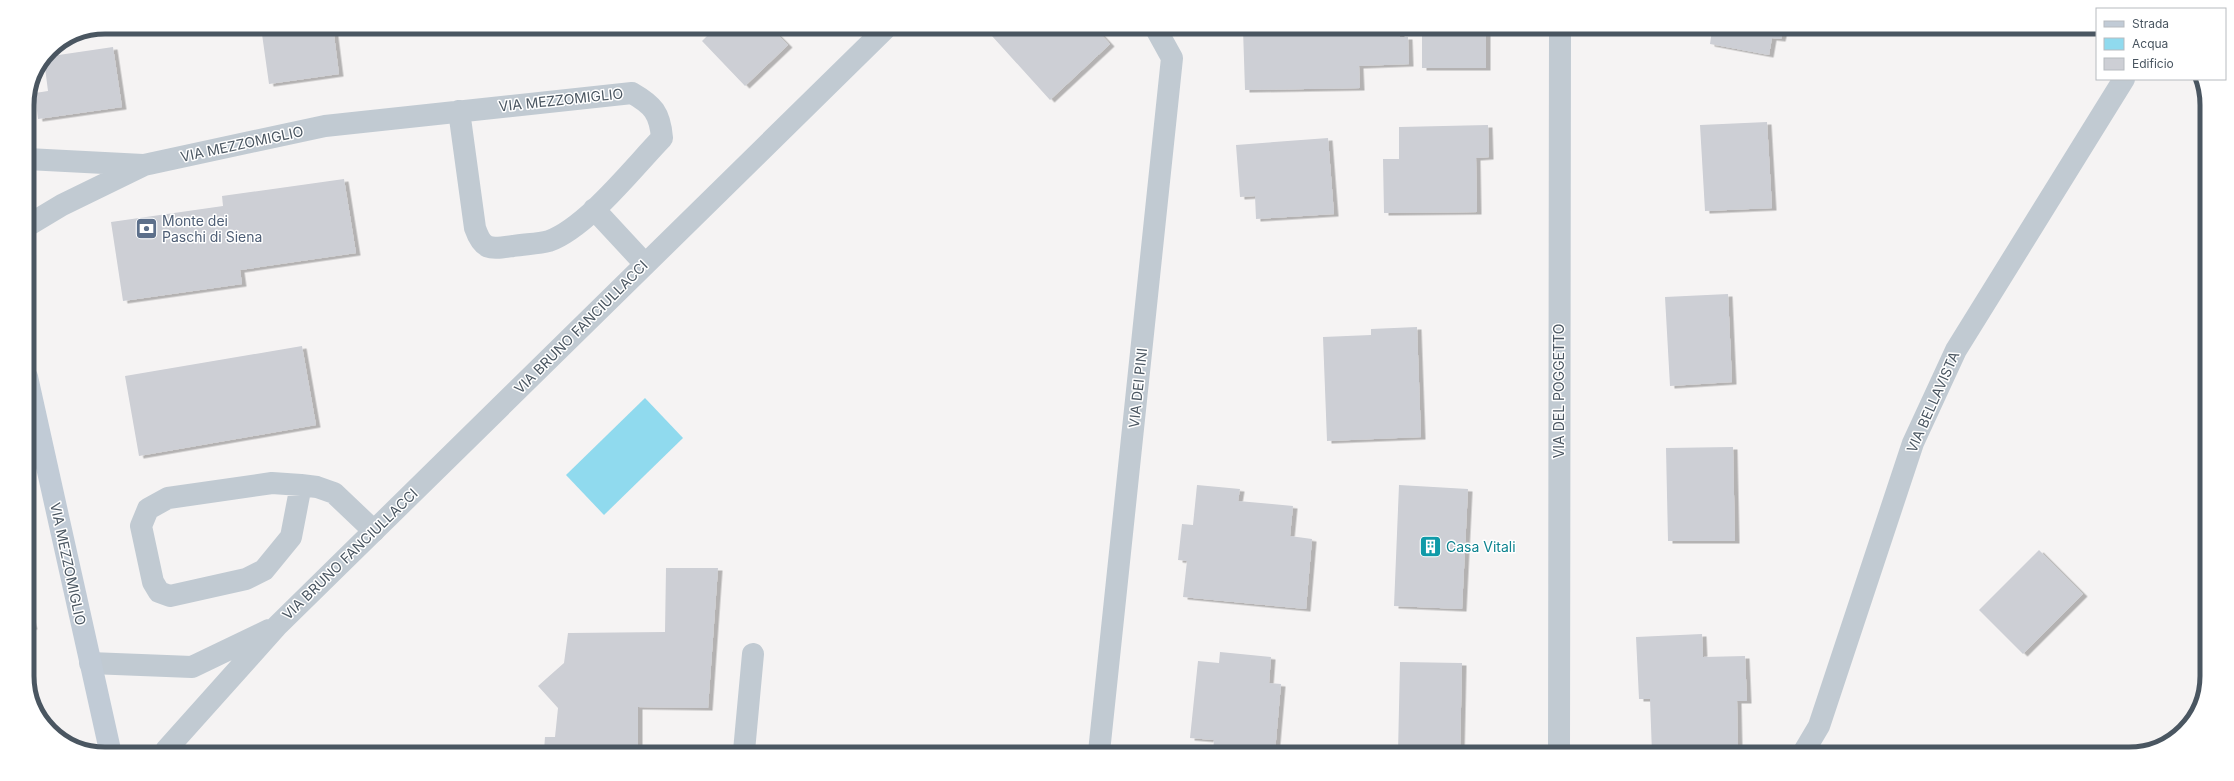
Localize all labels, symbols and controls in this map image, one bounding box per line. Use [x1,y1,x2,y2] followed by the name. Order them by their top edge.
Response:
[2096,8,2226,80] legend
[2132,16,2169,31] text: Strada
[2132,36,2168,51] text: Acqua
[2132,56,2174,71] text: Edificio
[498,85,624,114] street label: VIA MEZZOMIGLIO
[179,122,305,165] street label: VIA MEZZOMIGLIO
[162,212,262,245] place label: Monte dei Paschi di Siena
[133,216,159,242] bank icon: Monte dei Paschi di Siena
[510,256,651,397] street label: VIA BRUNO FANCIULLACCI
[1550,324,1567,458] street label: VIA DEL POGGETTO
[1125,347,1150,429] street label: VIA DEI PINI
[1903,348,1963,455] street label: VIA BELLAVISTA
[278,484,421,623] street label: VIA BRUNO FANCIULLACCI
[47,501,90,627] street label: VIA MEZZOMIGLIO
[1418,534,1444,560] building icon: Casa Vitali
[1446,538,1516,555] place label: Casa Vitali

